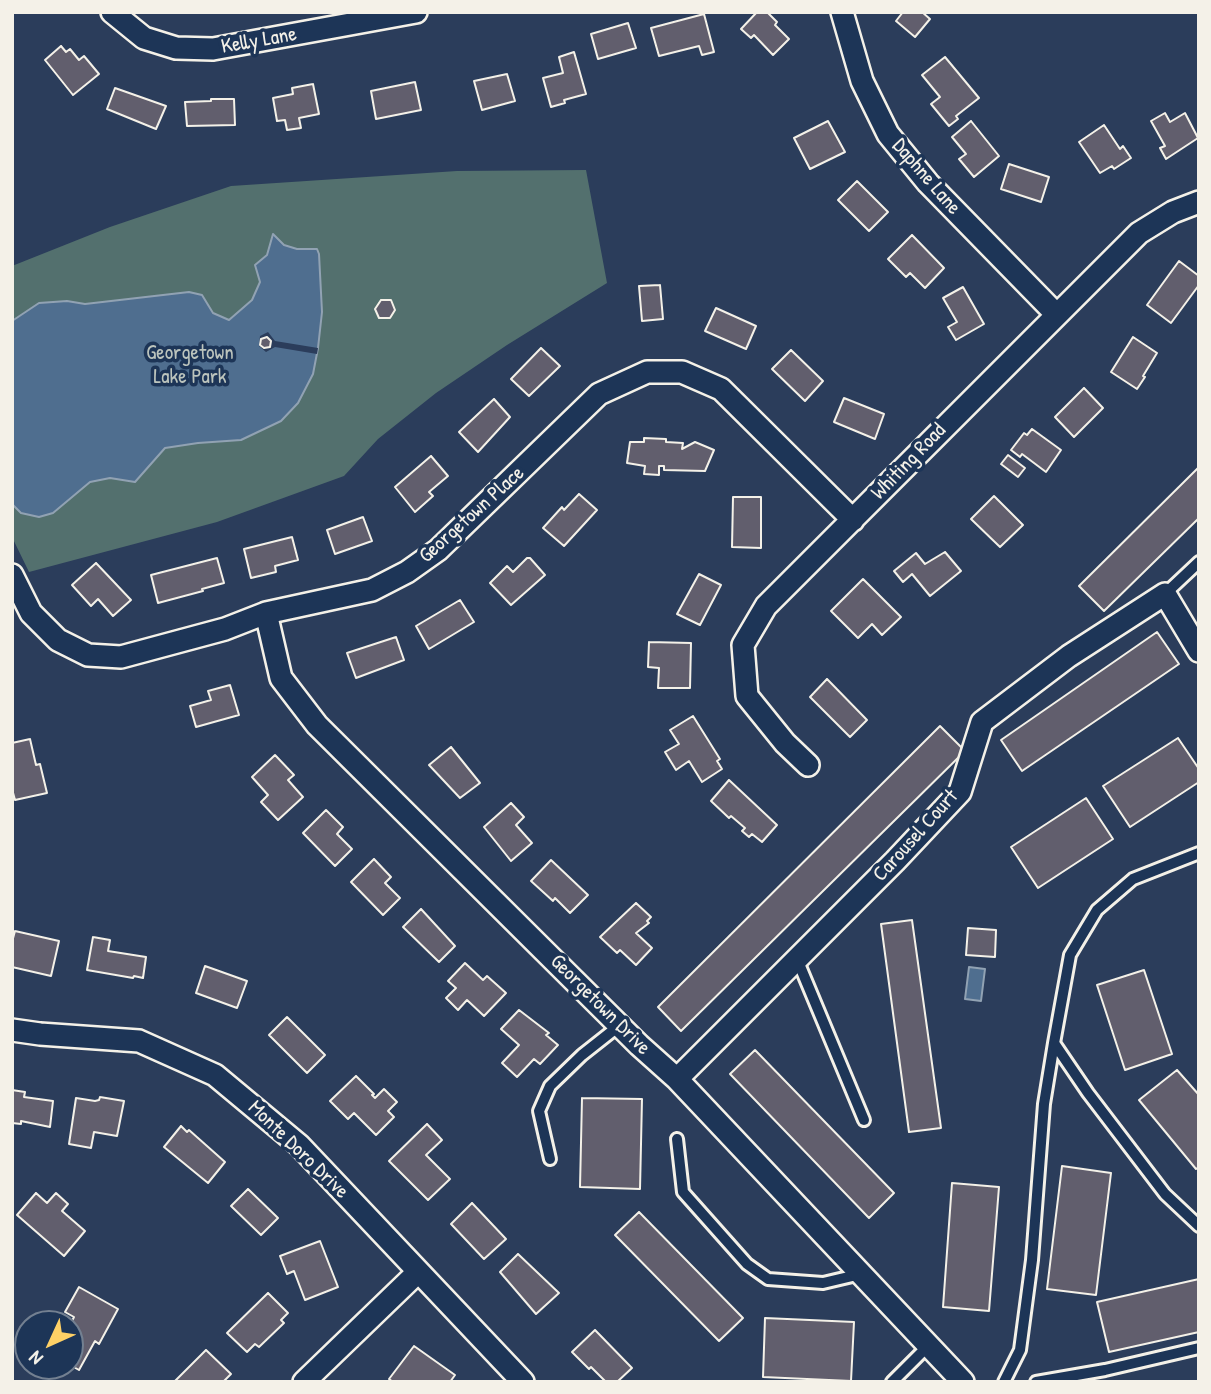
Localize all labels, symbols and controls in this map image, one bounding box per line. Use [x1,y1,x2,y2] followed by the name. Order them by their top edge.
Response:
[219,22,299,60] street label: Kelly Lane
[886,134,966,220] street label: Daphne Lane
[146,340,234,390] park label: Georgetown Lake Park
[866,419,952,505] street label: Whiting Road
[414,461,530,569] street label: Georgetown Place
[868,785,964,887] street label: Carousel Court
[544,949,656,1061] street label: Georgetown Drive
[242,1096,354,1204] street label: Monte Doro Drive
[14,1310,84,1380] north arrow
[23,1346,48,1371] text: N

